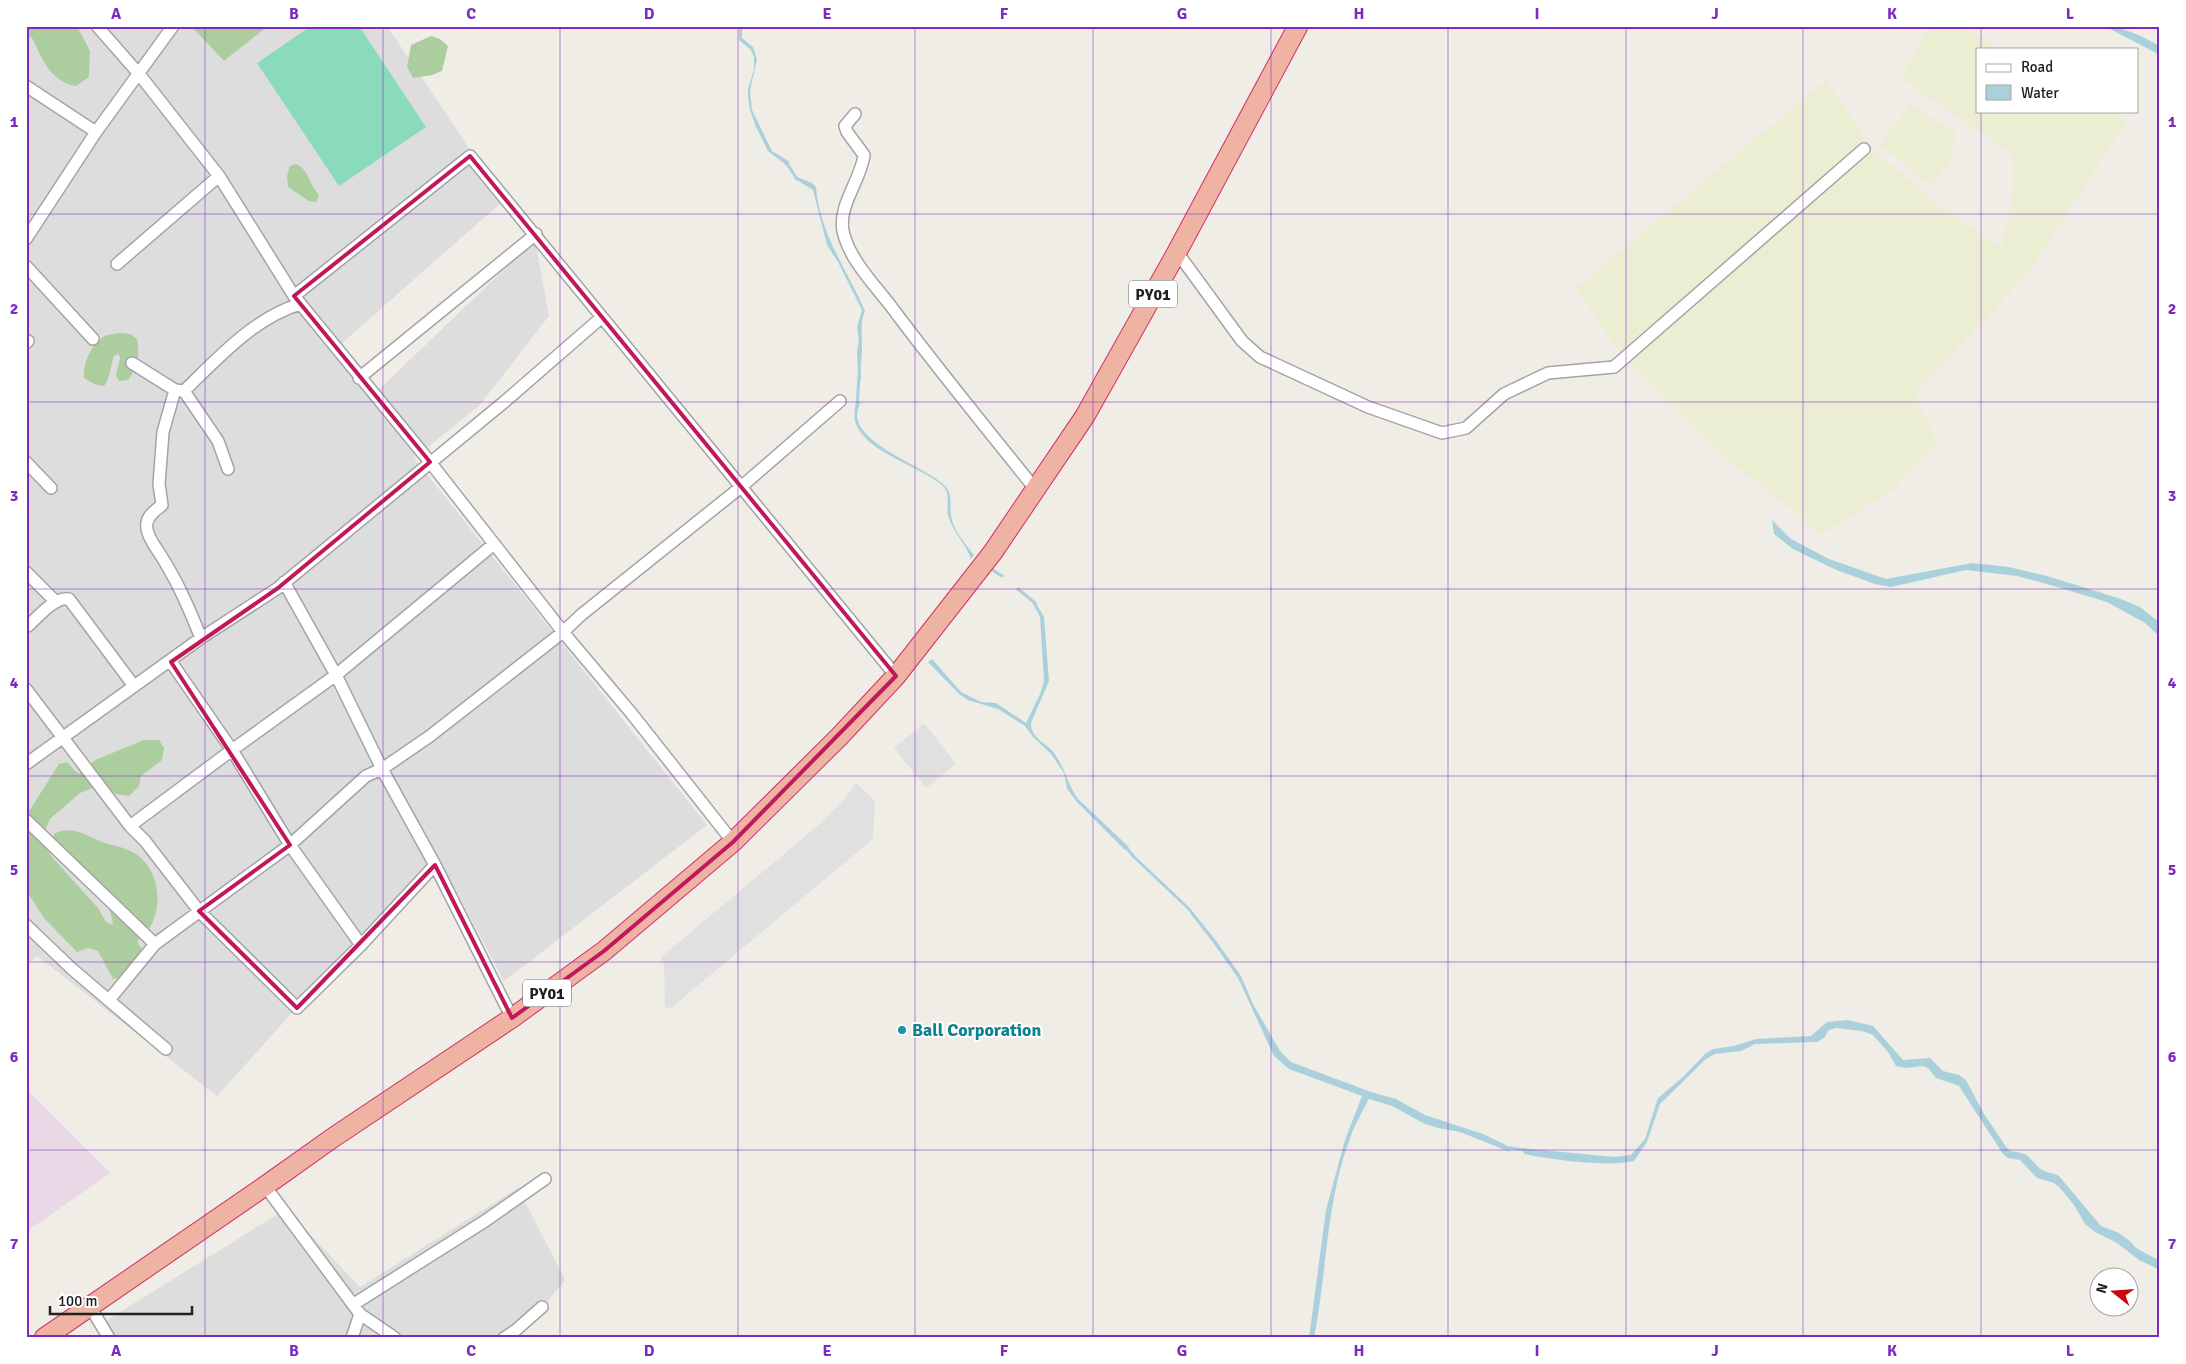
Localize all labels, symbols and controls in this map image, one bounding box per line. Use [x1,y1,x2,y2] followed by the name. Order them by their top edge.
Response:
[111,4,122,24] text: A
[289,4,299,24] text: B
[466,4,476,24] text: C
[644,4,655,24] text: D
[822,4,832,24] text: E
[1000,4,1009,24] text: F
[1177,4,1187,24] text: G
[1354,4,1364,24] text: H
[1534,4,1540,24] text: I
[1711,4,1719,24] text: J
[1887,4,1897,24] text: K
[2066,4,2075,24] text: L
[1976,48,2138,112] legend
[2021,58,2053,76] text: Road
[2021,84,2059,102] text: Water
[10,112,19,132] text: 1
[2168,112,2177,132] text: 1
[1129,280,1177,308] road number: PY01
[10,299,18,319] text: 2
[2168,299,2176,319] text: 2
[10,486,18,506] text: 3
[2168,486,2176,506] text: 3
[10,673,19,693] text: 4
[2168,673,2177,693] text: 4
[10,860,18,880] text: 5
[2168,860,2176,880] text: 5
[523,980,571,1006] road number: PY01
[912,1019,1041,1041] place label: Ball Corporation
[896,1024,908,1036] marker: Ball Corporation
[10,1047,19,1067] text: 6
[2168,1047,2177,1067] text: 6
[10,1234,19,1254] text: 7
[2168,1234,2177,1254] text: 7
[2088,1266,2138,1316] north arrow
[2092,1281,2112,1295] text: N
[50,1284,192,1316] scale bar
[58,1292,98,1310] text: 100 m
[111,1341,122,1361] text: A
[289,1341,299,1361] text: B
[466,1341,476,1361] text: C
[644,1341,655,1361] text: D
[822,1341,832,1361] text: E
[1000,1341,1009,1361] text: F
[1177,1341,1187,1361] text: G
[1354,1341,1364,1361] text: H
[1534,1341,1540,1361] text: I
[1711,1341,1719,1361] text: J
[1887,1341,1897,1361] text: K
[2066,1341,2075,1361] text: L

